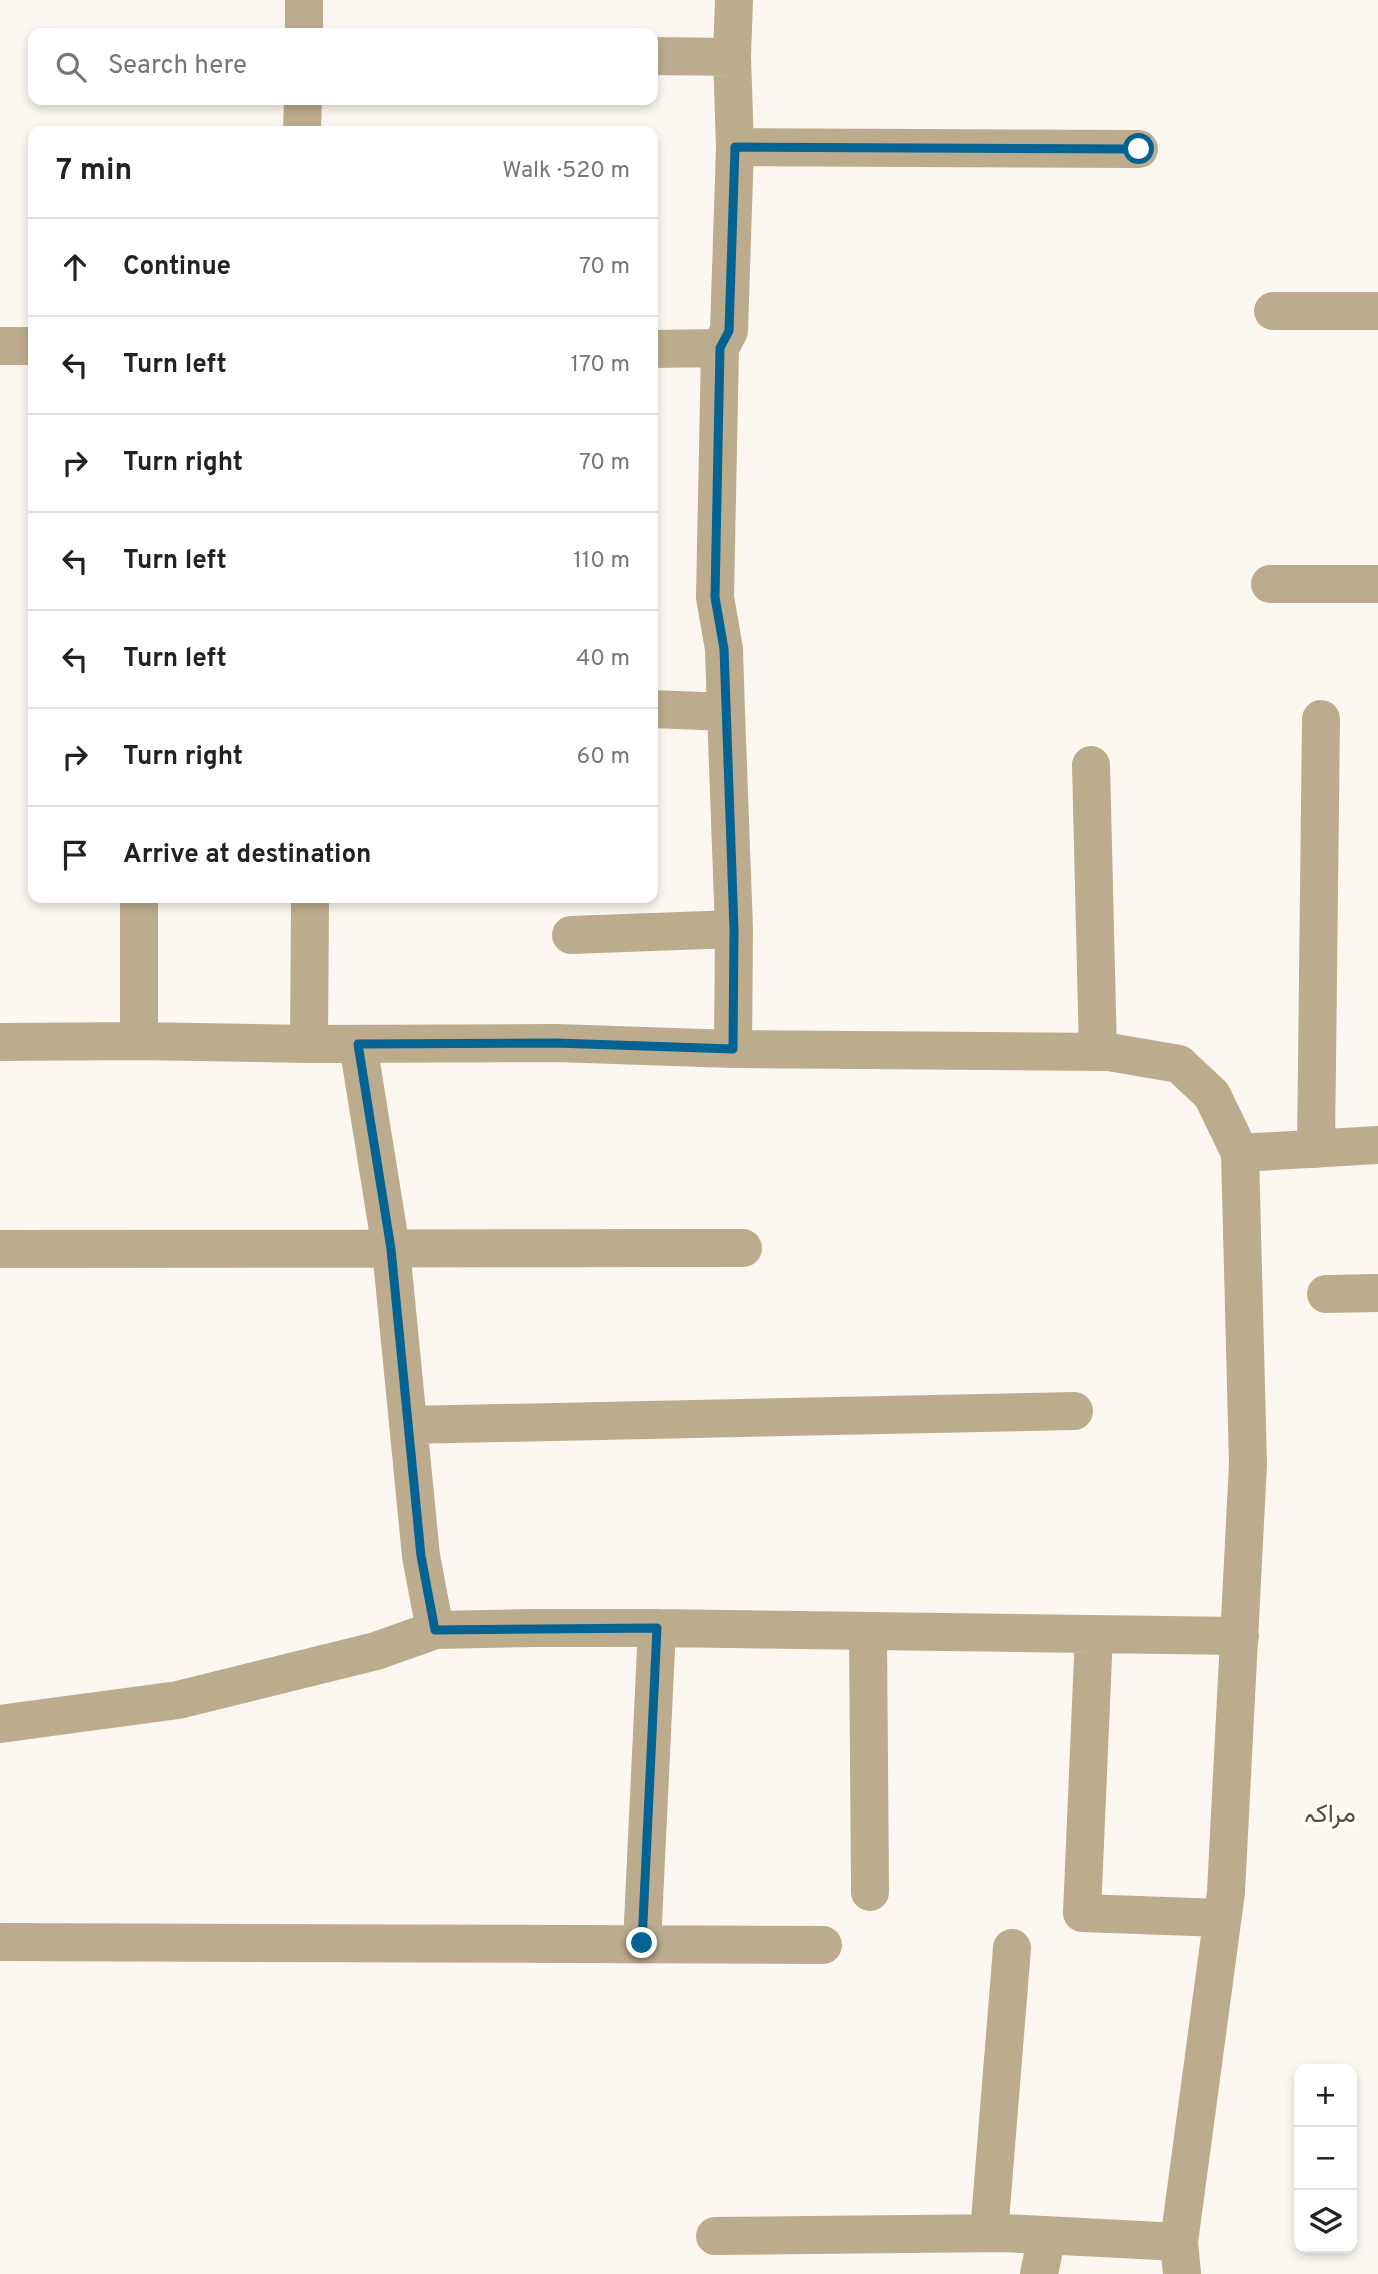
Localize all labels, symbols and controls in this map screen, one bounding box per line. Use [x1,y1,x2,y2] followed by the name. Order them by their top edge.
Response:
[28,28,658,105] search box
[52,48,90,86] icon: search
[108,50,247,83] text: Search here
[1123,133,1154,164] route start
[56,153,132,190] text: 7 min
[502,157,630,186] text: Walk · 520 m
[56,248,94,286] icon: ahead
[123,251,231,284] text: Continue
[579,253,630,282] text: 70 m
[56,346,94,384] icon: left
[123,349,227,382] text: Turn left
[571,351,630,380] text: 170 m
[56,444,94,482] icon: right
[123,447,243,480] text: Turn right
[579,449,630,478] text: 70 m
[56,542,94,580] icon: left
[123,545,227,578] text: Turn left
[573,547,630,576] text: 110 m
[56,640,94,678] icon: left
[123,643,227,676] text: Turn left
[576,645,630,674] text: 40 m
[56,738,94,776] icon: right
[123,741,243,774] text: Turn right
[577,743,630,772] text: 60 m
[56,836,94,874] icon: arrive
[123,839,371,872] text: Arrive at destination
[1304,1799,1356,1832] district label: مراکہ
[626,1927,657,1958] route end
[1294,2064,1357,2253] map controls
[1294,2064,1357,2127] button: +
[1294,2127,1357,2190] button: −
[1294,2190,1357,2253] button: layers

